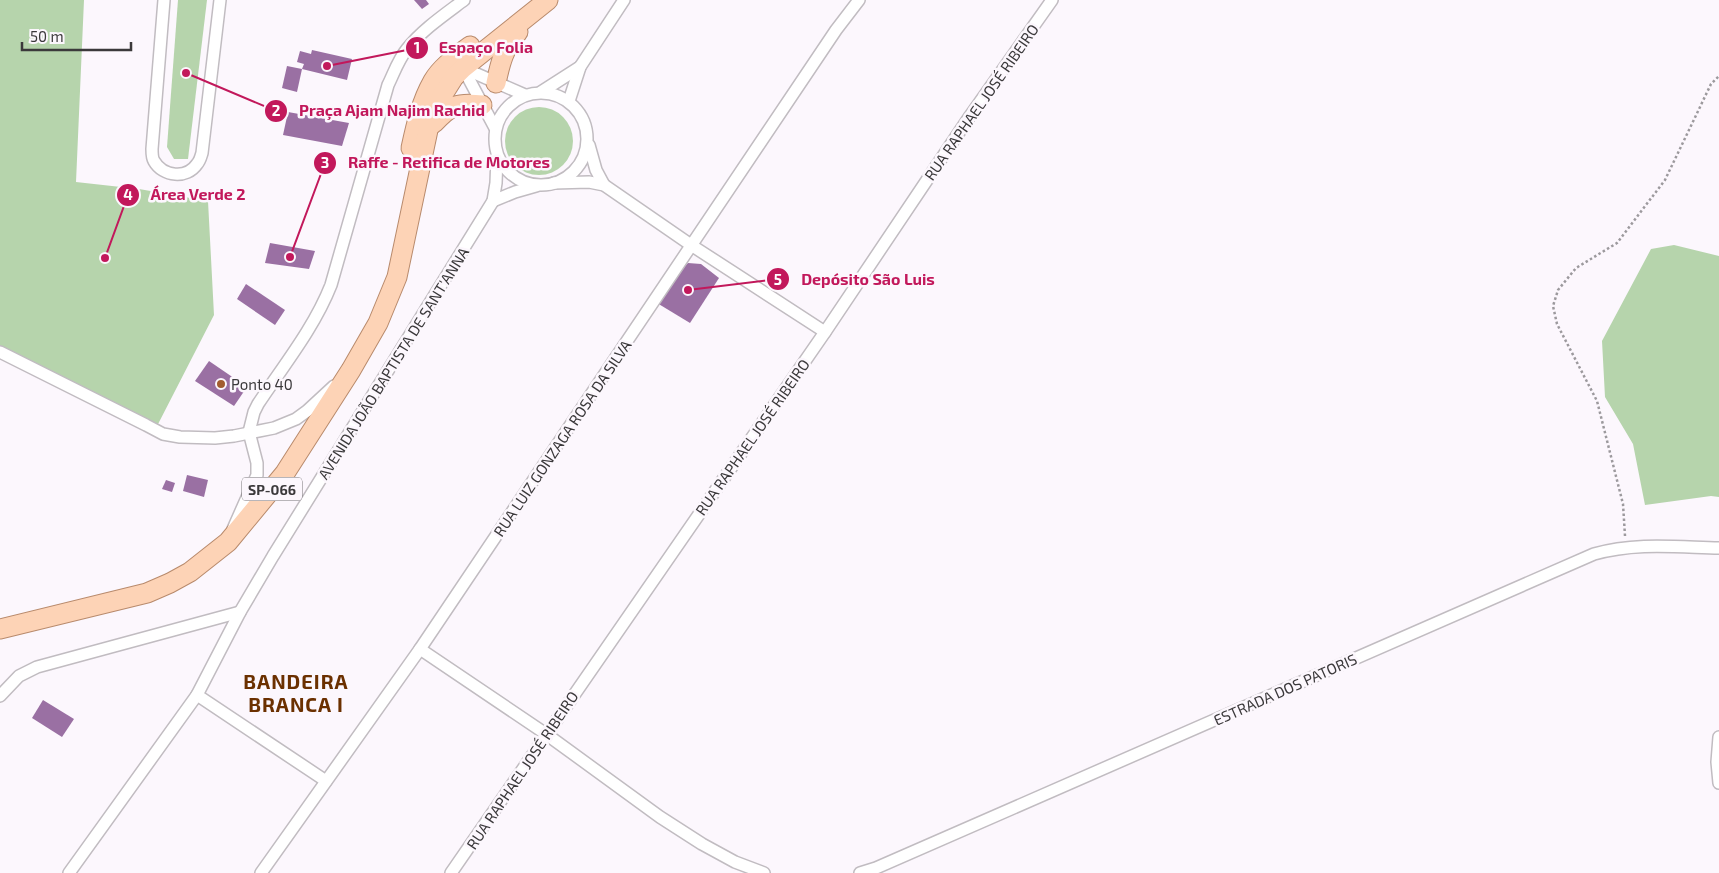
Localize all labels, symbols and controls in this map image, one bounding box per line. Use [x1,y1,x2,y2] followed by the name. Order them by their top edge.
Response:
[22,20,131,52] scale bar
[920,20,1042,184] street label: RUA RAPHAEL JOSÉ RIBEIRO
[30,27,64,45] text: 50 m
[404,32,544,63] callout: Espaço Folia
[439,37,533,58] text: Espaço Folia
[414,38,420,56] text: 1
[263,95,495,126] callout: Praça Ajam Najim Rachid
[299,100,485,121] text: Praça Ajam Najim Rachid
[272,101,281,119] text: 2
[313,147,559,178] callout: Raffe - Retifica de Motores
[348,152,550,171] text: Raffe - Retifica de Motores
[321,153,329,171] text: 3
[115,179,256,210] callout: Área Verde 2
[150,184,246,203] text: Área Verde 2
[123,185,133,203] text: 4
[314,243,473,482] street label: AVENIDA JOÃO BAPTISTA DE SANT'ANNA
[766,264,945,295] callout: Depósito São Luis
[801,269,935,288] text: Depósito São Luis
[774,270,782,288] text: 5
[489,336,635,540] street label: RUA LUIZ GONZAGA ROSA DA SILVA
[691,355,813,519] street label: RUA RAPHAEL JOSÉ RIBEIRO
[231,375,293,393] place label: Ponto 40
[215,378,227,390] marker: Ponto 40
[242,478,302,500] road number: SP-066
[1211,649,1359,729] street label: ESTRADA DOS PATORIS
[243,669,349,716] district label: BANDEIRA BRANCA I
[462,688,582,852] street label: RUA RAPHAEL JOSÉ RIBEIRO

